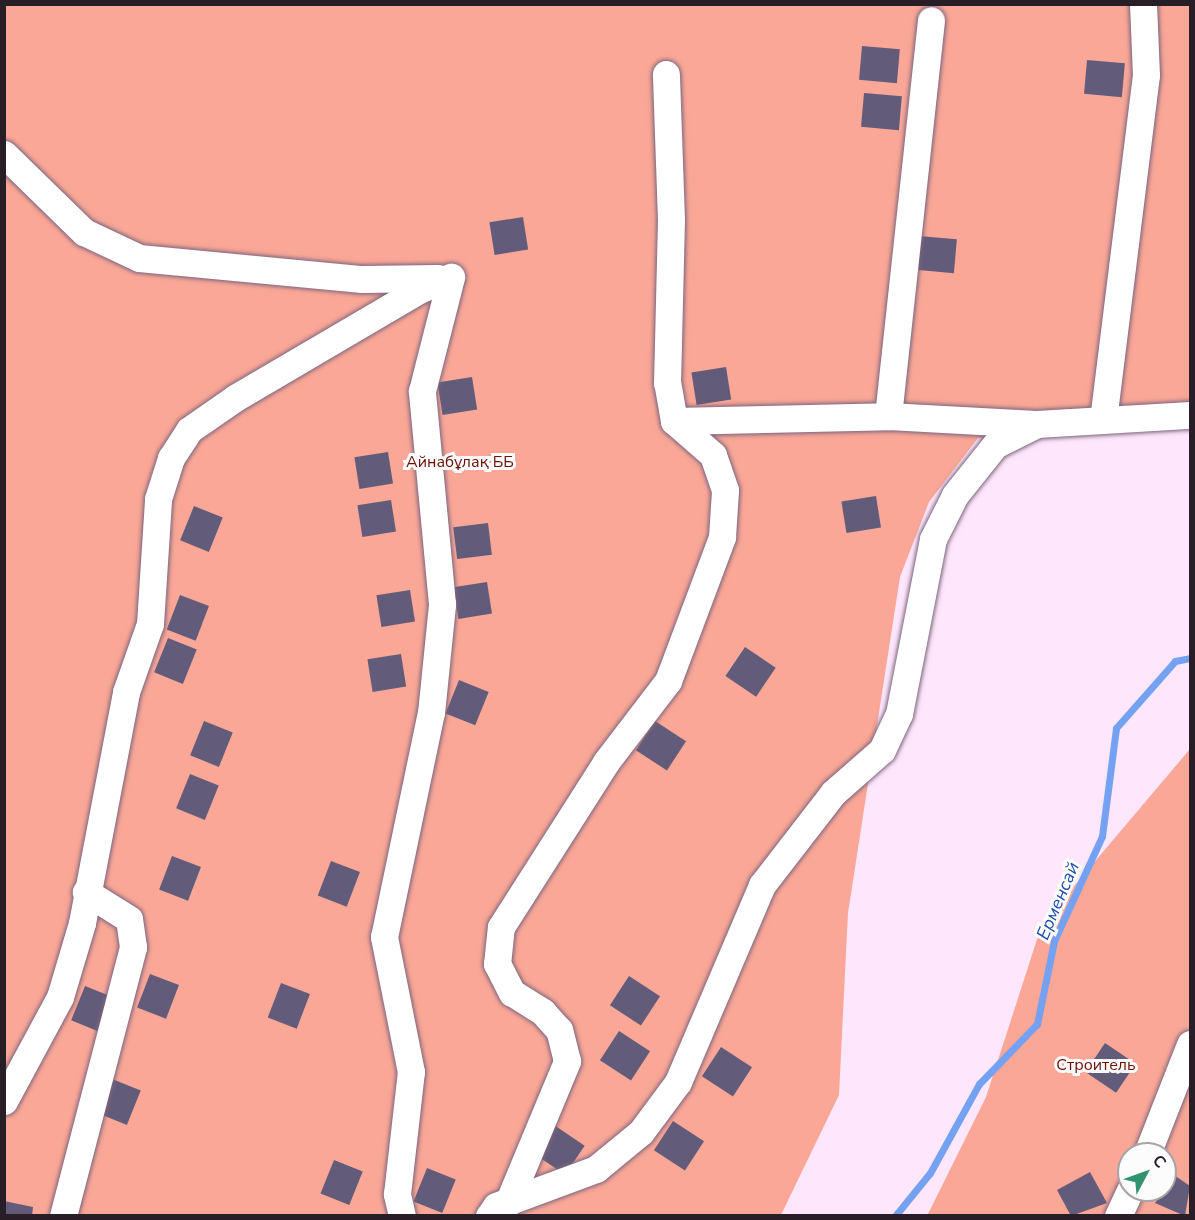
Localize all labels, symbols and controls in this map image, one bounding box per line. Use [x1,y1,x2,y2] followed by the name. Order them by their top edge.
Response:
[406,452,514,472] park label: Айнабұлақ ББ
[1032,859,1084,943] water label: Ерменсай
[1056,1055,1136,1075] park label: Строитель
[1117,1142,1177,1202] north arrow
[1147,1150,1171,1173] text: С

